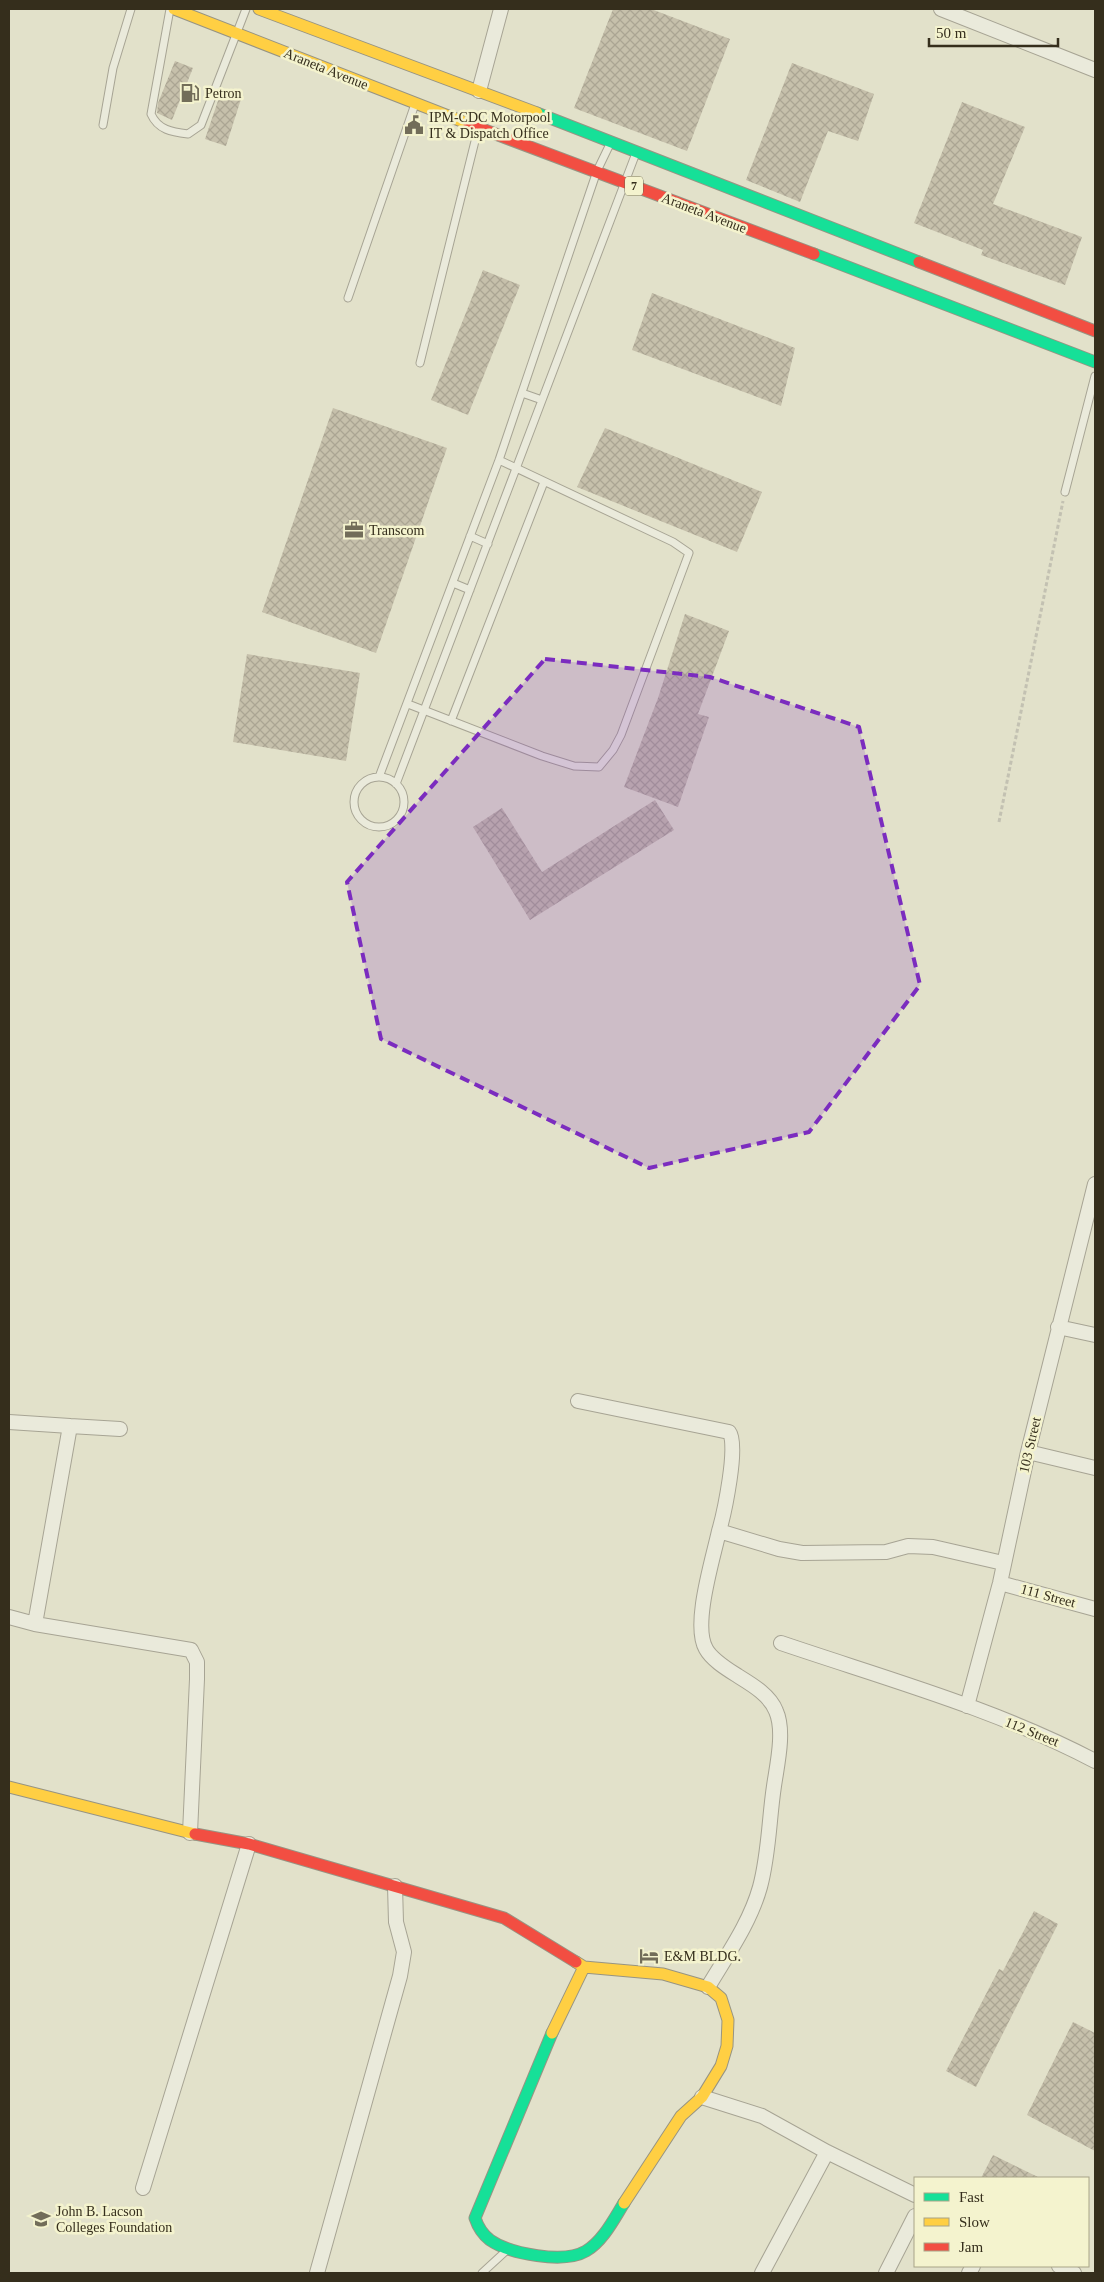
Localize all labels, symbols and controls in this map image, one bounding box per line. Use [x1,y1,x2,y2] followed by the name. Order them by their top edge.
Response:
[929,15,1058,47] scale bar
[936,25,967,41] text: 50 m
[282,45,370,93] street label: Araneta Avenue
[179,82,201,104] fuel station icon: Petron
[205,86,242,101] place label: Petron
[429,110,551,141] place label: IPM-CDC Motorpool IT & Dispatch Office
[403,114,425,136] public building icon: IPM-CDC Motorpool IT & Dispatch Office
[625,177,643,196] road number: 7
[660,190,748,236] street label: Araneta Avenue
[343,519,365,541] office icon: Transcom
[369,523,425,538] place label: Transcom
[1016,1415,1044,1475] street label: 103 Street
[1019,1581,1077,1611] street label: 111 Street
[1003,1714,1061,1750] street label: 112 Street
[638,1945,660,1967] hotel icon: E&M BLDG.
[664,1949,741,1964] place label: E&M BLDG.
[914,2177,1089,2267] legend
[959,2189,985,2205] text: Fast
[56,2204,172,2235] place label: John B. Lacson Colleges Foundation
[30,2208,52,2230] school or university icon: John B. Lacson Colleges Foundation
[959,2214,990,2230] text: Slow
[959,2239,983,2255] text: Jam

